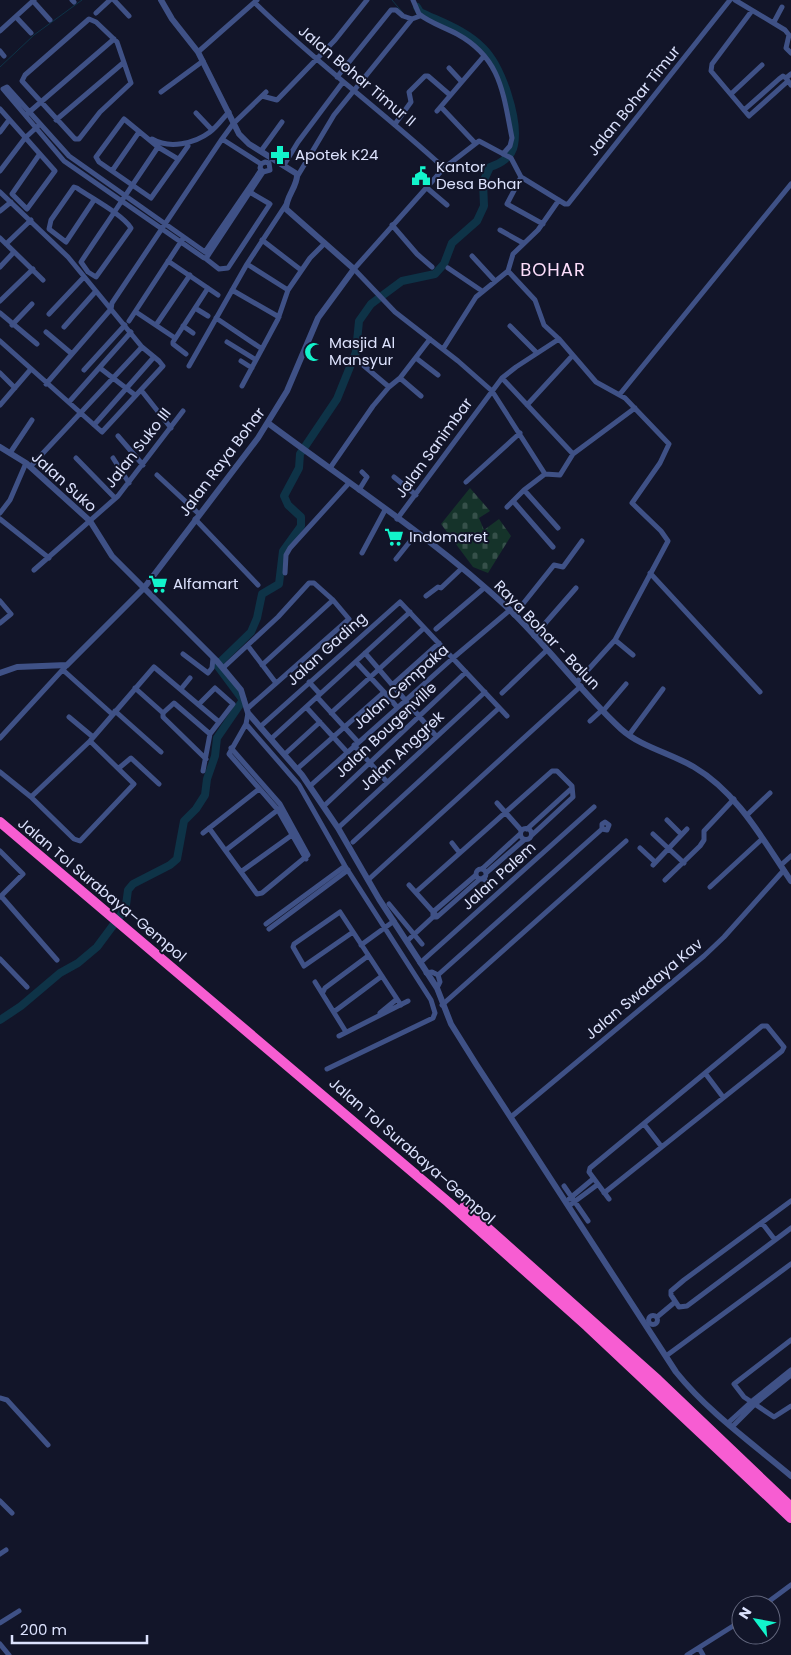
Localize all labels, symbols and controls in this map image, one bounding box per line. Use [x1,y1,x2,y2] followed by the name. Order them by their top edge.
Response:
[294,20,421,131] street label: Jalan Bohar Timur II
[583,41,685,160] street label: Jalan Bohar Timur
[269,144,291,166] pharmacy icon: Apotek K24
[295,144,378,165] place label: Apotek K24
[436,156,522,194] place label: Kantor Desa Bohar
[410,165,432,187] public building icon: Kantor Desa Bohar
[520,257,586,282] district label: BOHAR
[329,332,395,370] place label: Masjid Al Mansyur
[303,341,325,363] mosque icon: Masjid Al Mansyur
[390,393,477,502] street label: Jalan Sanimbar
[100,403,176,492] street label: Jalan Suko III
[174,403,270,521] street label: Jalan Raya Bohar
[27,447,102,517] street label: Jalan Suko
[383,526,405,548] supermarket icon: Indomaret
[409,526,488,547] place label: Indomaret
[147,573,169,595] supermarket icon: Alfamart
[173,573,239,594] place label: Alfamart
[490,575,605,694] street label: Raya Bohar - Balun
[282,607,371,690] street label: Jalan Gading
[348,639,453,734] street label: Jalan Cempaka
[330,677,441,782] street label: Jalan Bougenville
[355,706,449,795] street label: Jalan Anggrek
[14,813,191,966] street label: Jalan Tol Surabaya–Gempol
[457,837,540,914] street label: Jalan Palem
[581,933,707,1044] street label: Jalan Swadaya Kav
[325,1073,500,1229] street label: Jalan Tol Surabaya–Gempol
[731,1595,781,1645] north arrow
[734,1603,756,1623] text: N
[12,1612,148,1644] scale bar
[20,1619,67,1640] text: 200 m

